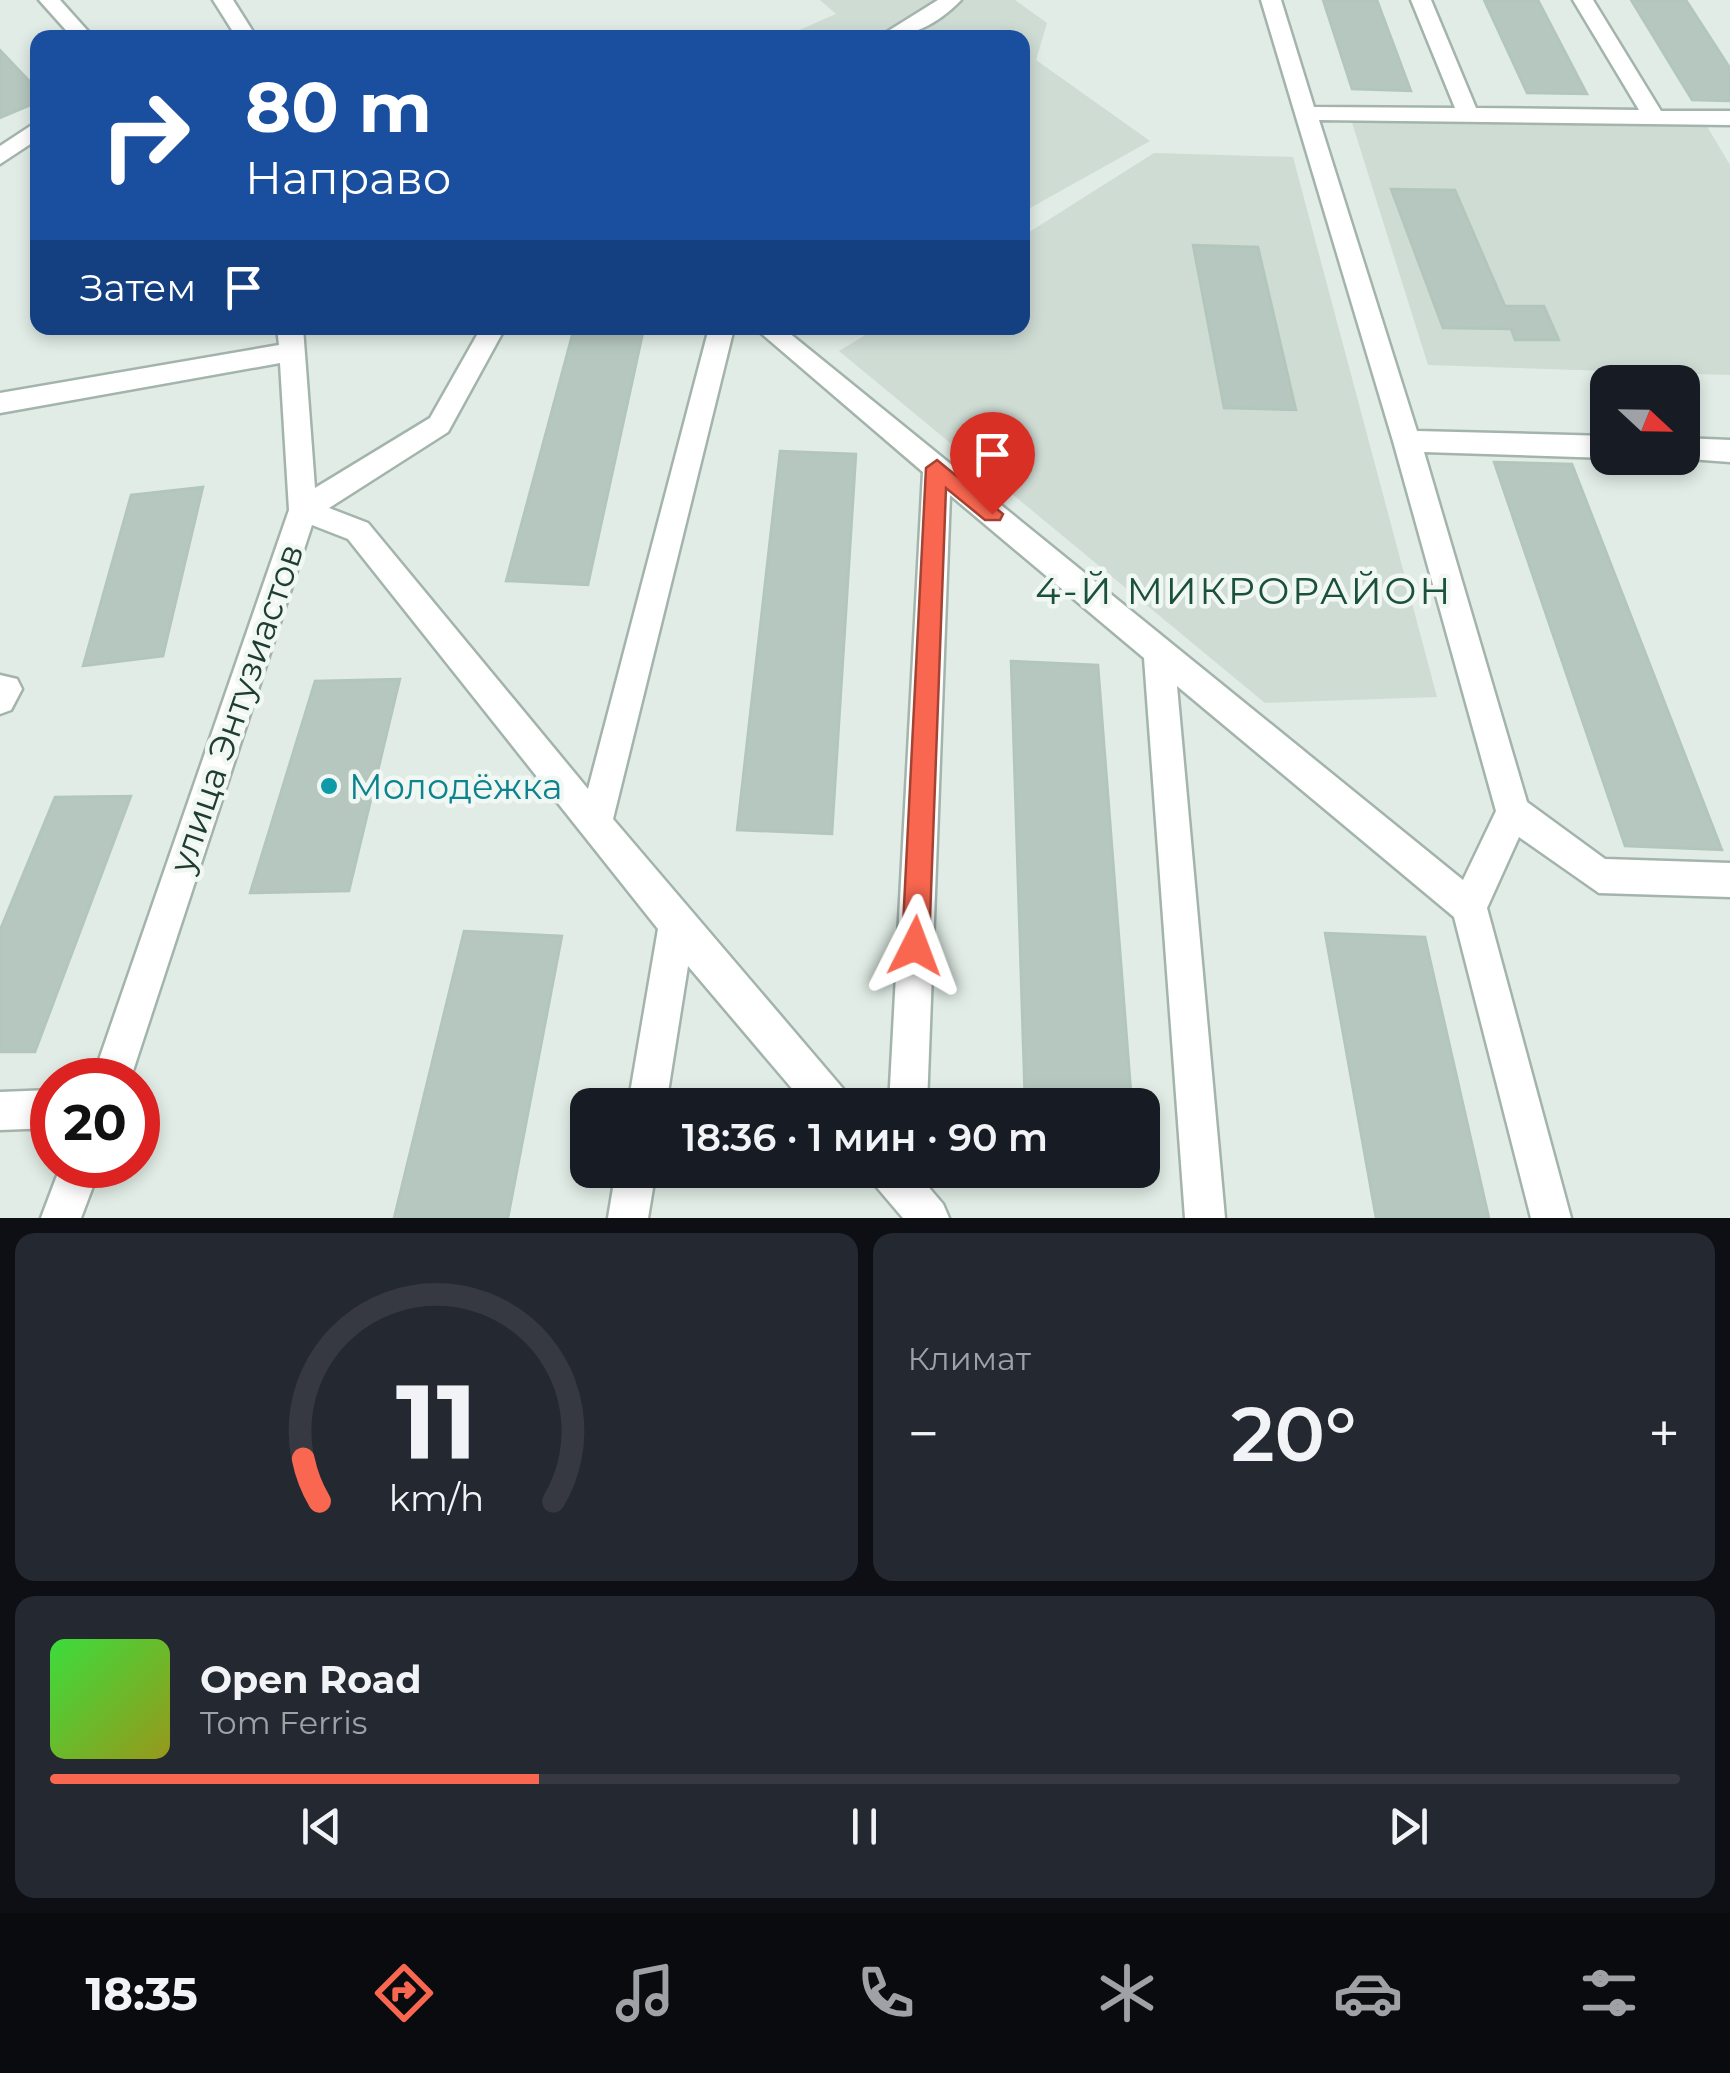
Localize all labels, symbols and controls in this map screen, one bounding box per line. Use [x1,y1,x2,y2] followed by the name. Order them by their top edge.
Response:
[245,64,432,150] text: 80 m
[80,70,210,200] icon: right
[245,150,451,205] text: Направо
[216,260,271,315] icon: arrive
[80,264,196,311] text: Затем
[1590,365,1700,475] north arrow
[1590,365,1700,475] map controls
[950,412,1035,515] pin
[965,427,1020,482] icon: arrive
[159,538,312,879] street label: улица Энтузиастов
[1035,567,1453,614] district label: 4-Й МИКРОРАЙОН
[349,765,562,808] place label: Молодёжка
[318,775,340,797] marker: Молодёжка
[863,894,967,998] position arrow
[30,1058,160,1188] speed limit sign: 20
[682,1114,1048,1161] text: 18:36 · 1 мин · 90 m
[908,1339,1031,1378] text: Климат
[395,1358,477,1485] text: 11
[1231,1388,1357,1480] text: 20°
[908,1400,939,1467] text: −
[1648,1400,1680,1467] text: +
[389,1476,484,1520] text: km/h
[200,1656,422,1703] text: Open Road
[200,1703,367,1742] text: Tom Ferris
[294,1799,349,1854] icon: previous
[837,1799,892,1854] icon: pause
[1381,1799,1436,1854] icon: next
[369,1958,439,2028] icon: directions
[610,1958,680,2028] icon: music
[851,1958,921,2028] icon: phone
[1092,1958,1162,2028] icon: climate
[1333,1958,1403,2028] icon: car
[1574,1958,1644,2028] icon: filters
[86,1966,198,2021] text: 18:35

